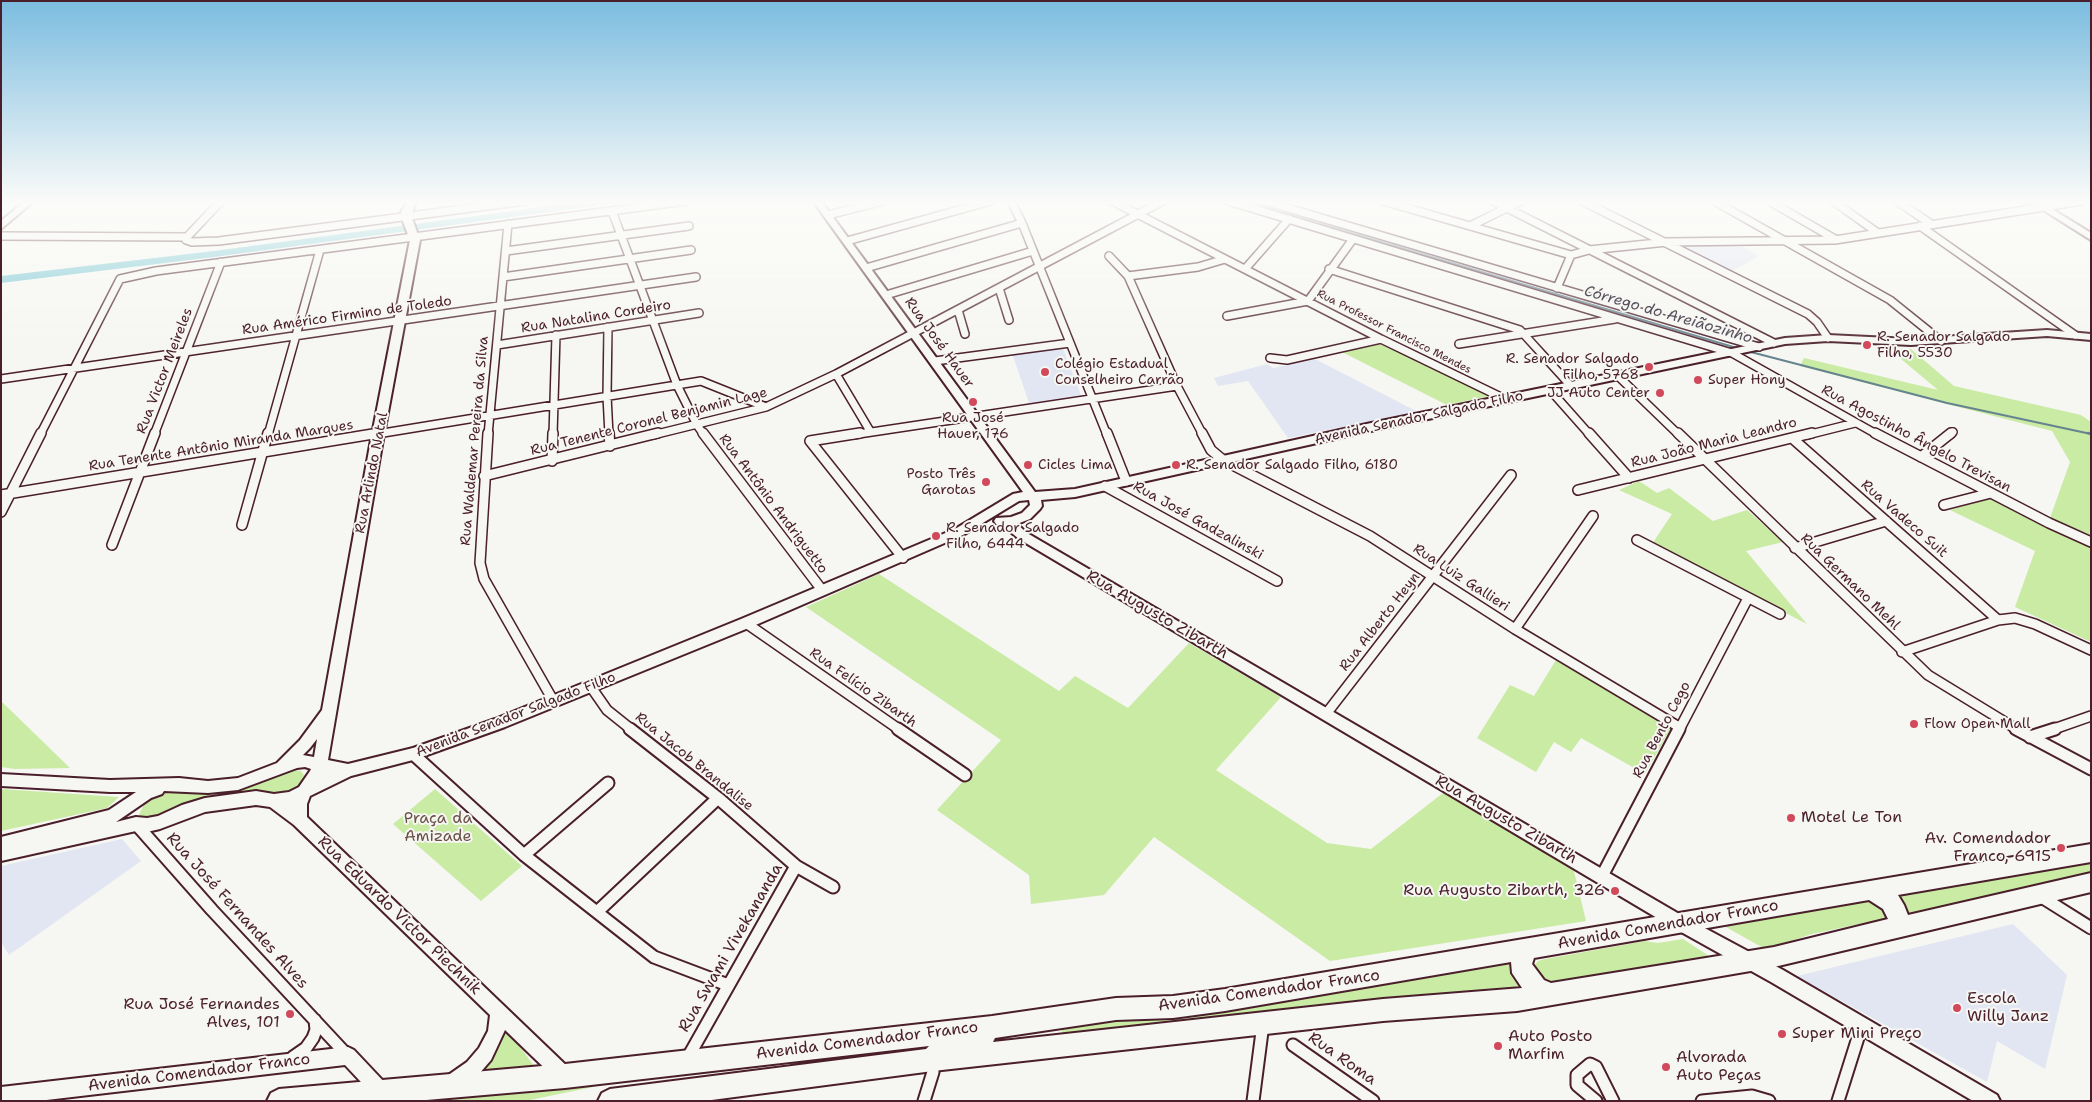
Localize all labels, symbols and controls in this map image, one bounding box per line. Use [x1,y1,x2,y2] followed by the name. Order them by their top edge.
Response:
[1582,282,1754,348] water label: Córrego do Areiãozinho
[1315,287,1473,377] street label: Rua Professor Francisco Mendes
[241,293,453,339] street label: Rua Américo Firmino de Toledo
[901,295,977,391] street label: Rua José Hauer
[520,297,672,337] street label: Rua Natalina Cordeiro
[133,306,197,436] street label: Rua Victor Meireles
[1877,329,2010,362] place label: R. Senador Salgado Filho, 5530
[457,336,493,546] street label: Rua Waldemar Pereira da Silva
[1861,339,1873,351] marker: R. Senador Salgado Filho, 5530
[1506,351,1639,384] place label: R. Senador Salgado Filho, 5768
[1055,356,1184,388] place label: Colégio Estadual Conselheiro Carrão
[1643,361,1655,373] marker: R. Senador Salgado Filho, 5768
[1039,366,1051,378] marker: Colégio Estadual Conselheiro Carrão
[1708,372,1786,388] place label: Super Hony
[1692,374,1704,386] marker: Super Hony
[1818,382,2014,496] street label: Rua Agostinho Ângelo Trevisan
[529,384,769,460] street label: Rua Tenente Coronel Benjamin Lage
[1547,385,1650,401] place label: JJ Auto Center
[1654,387,1666,399] marker: JJ Auto Center
[1313,388,1525,448] street label: Avenida Senador Salgado Filho
[967,396,979,408] marker: Rua José Hauer, 176
[937,410,1009,442] place label: Rua José Hauer, 176
[352,411,392,535] street label: Rua Arlindo Natal
[1629,414,1799,472] street label: Rua João Maria Leandro
[88,417,354,475] street label: Rua Tenente Antônio Miranda Marques
[715,431,831,577] street label: Rua Antônio Andriguetto
[1038,457,1112,473] place label: Cicles Lima
[1186,457,1398,473] place label: R. Senador Salgado Filho, 6180
[1022,459,1034,471] marker: Cicles Lima
[1170,459,1182,471] marker: R. Senador Salgado Filho, 6180
[907,466,976,498] place label: Posto Três Garotas
[980,476,992,488] marker: Posto Três Garotas
[1857,477,1951,561] street label: Rua Vadeco Suit
[1130,478,1266,564] street label: Rua José Gadzalinski
[946,520,1079,552] place label: R. Senador Salgado Filho, 6444
[930,530,942,542] marker: R. Senador Salgado Filho, 6444
[1797,530,1903,634] street label: Rua Germano Mehl
[1410,541,1512,615] street label: Rua Luiz Gallieri
[1083,566,1231,664] street label: Rua Augusto Zibarth
[1336,569,1424,675] street label: Rua Alberto Heyn
[806,645,920,731] street label: Rua Felício Zibarth
[414,669,618,761] street label: Avenida Senador Salgado Filho
[1629,679,1695,781] street label: Rua Bento Cego
[632,709,756,815] street label: Rua Jacob Brandalise
[1924,716,2030,732] place label: Flow Open Mall
[1908,718,1920,730] marker: Flow Open Mall
[1432,771,1580,869] street label: Rua Augusto Zibarth
[1801,808,1902,828] place label: Motel Le Ton
[404,809,472,847] park label: Praça da Amizade
[1785,812,1797,824] marker: Motel Le Ton
[162,829,312,993] street label: Rua José Fernandes Alves
[1924,829,2051,867] place label: Av. Comendador Franco, 6915
[313,833,485,999] street label: Rua Eduardo Victor Piechnik
[2055,842,2067,854] marker: Av. Comendador Franco, 6915
[675,860,787,1036] street label: Rua Swami Vivekananda
[1403,881,1605,901] place label: Rua Augusto Zibarth, 326
[1609,885,1621,897] marker: Rua Augusto Zibarth, 326
[1556,896,1780,954] street label: Avenida Comendador Franco
[1157,966,1381,1016] street label: Avenida Comendador Franco
[1967,989,2049,1027] place label: Escola Willy Janz
[124,995,280,1033] place label: Rua José Fernandes Alves, 101
[1951,1002,1963,1014] marker: Escola Willy Janz
[284,1008,296,1020] marker: Rua José Fernandes Alves, 101
[755,1018,979,1064] street label: Avenida Comendador Franco
[1792,1024,1922,1044] place label: Super Mini Preço
[1508,1027,1592,1065] place label: Auto Posto Marfim
[1304,1028,1380,1090] street label: Rua Roma
[1776,1028,1788,1040] marker: Super Mini Preço
[1492,1040,1504,1052] marker: Auto Posto Marfim
[1676,1048,1761,1086] place label: Alvorada Auto Peças
[87,1050,311,1096] street label: Avenida Comendador Franco
[1660,1061,1672,1073] marker: Alvorada Auto Peças

